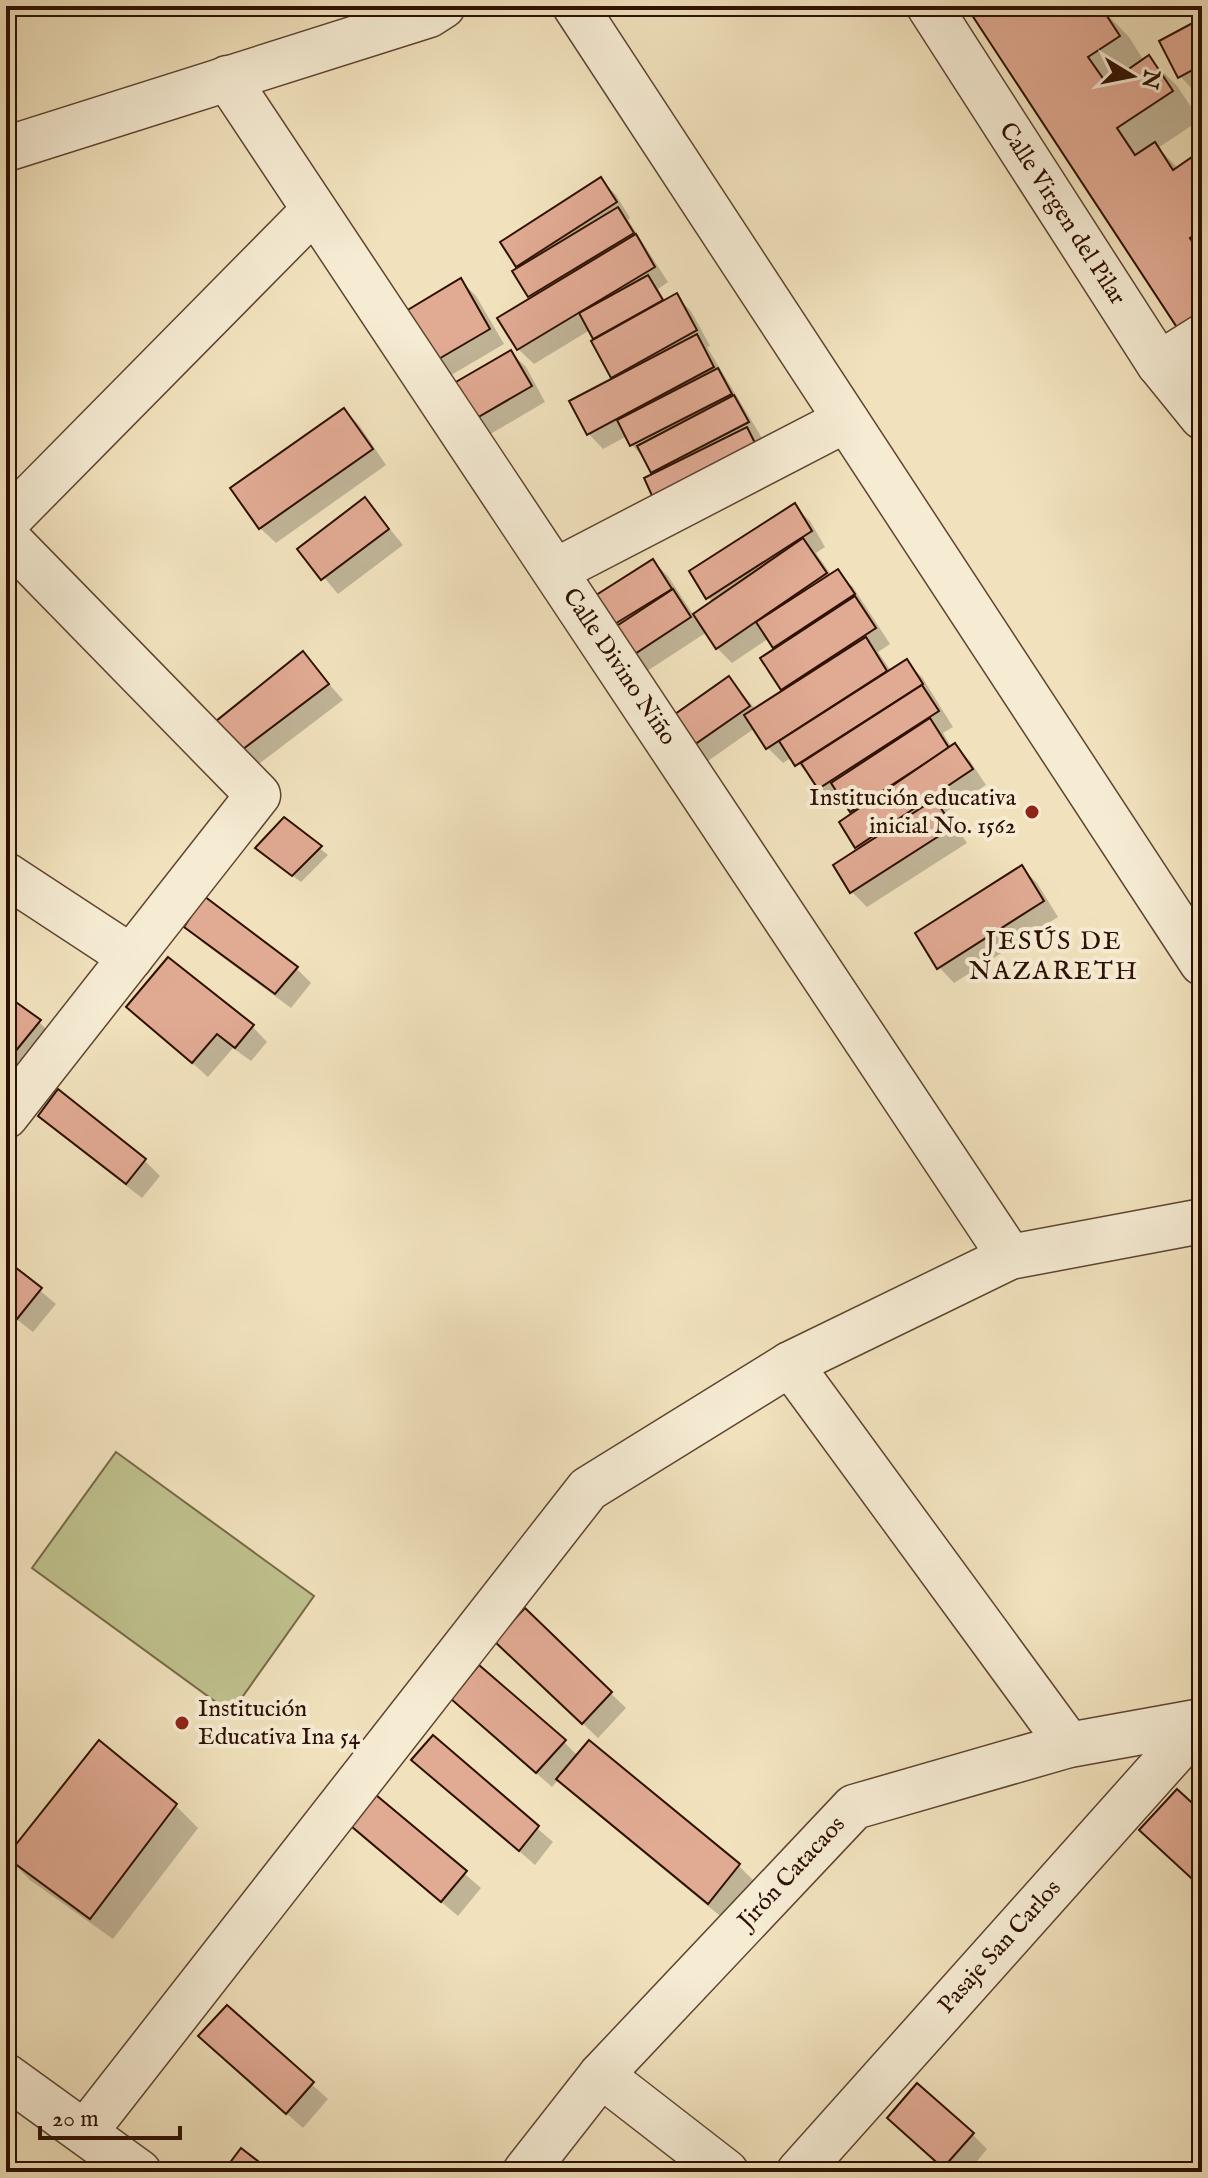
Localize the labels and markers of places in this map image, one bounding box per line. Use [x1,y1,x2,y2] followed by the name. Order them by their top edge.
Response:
[809,783,1017,842] place label: Institución educativa inicial No. 1562
[1023,803,1041,821] marker: Institución educativa inicial No. 1562
[198,1694,361,1753] place label: Institución Educativa Ina 54
[173,1714,191,1732] marker: Institución Educativa Ina 54

